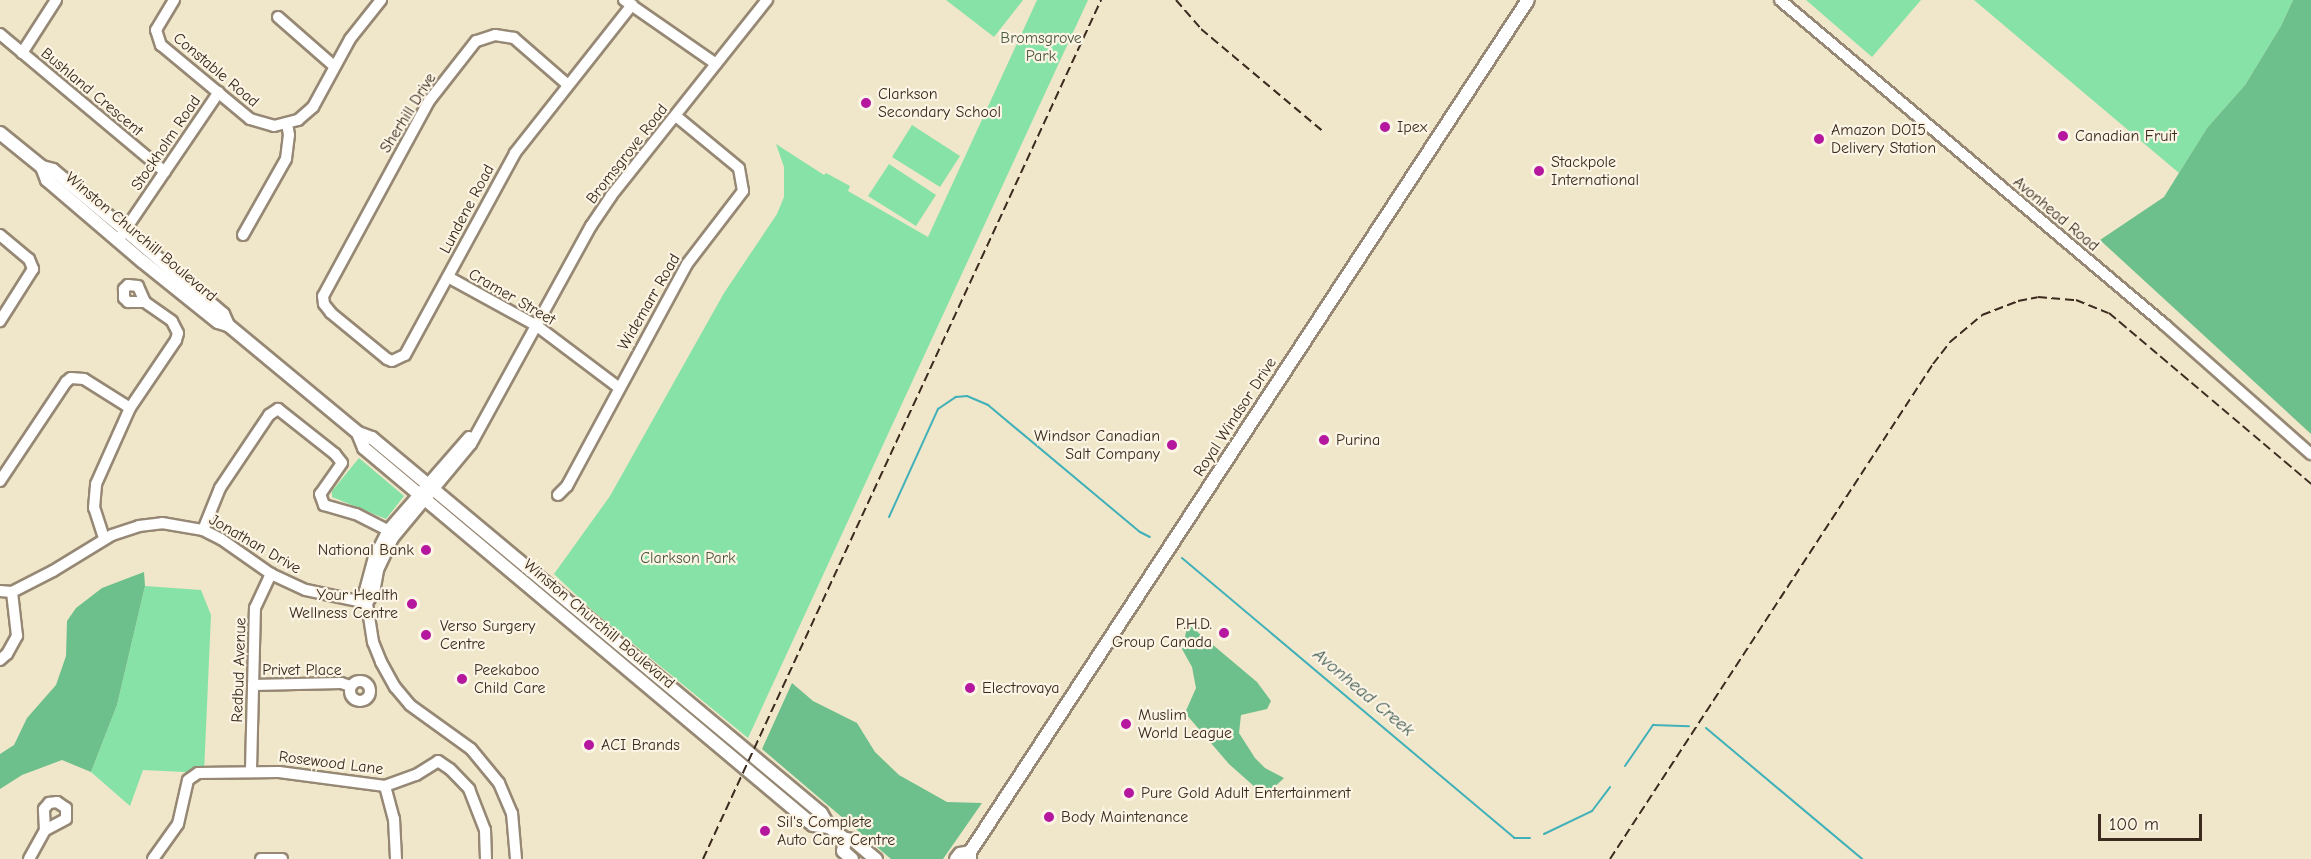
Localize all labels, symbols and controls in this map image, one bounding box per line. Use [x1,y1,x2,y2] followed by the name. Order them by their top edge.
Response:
[1000,28,1082,66] park label: Bromsgrove Park
[169,29,263,111] street label: Constable Road
[37,44,147,140] street label: Bushland Crescent
[376,69,440,157] street label: Sherhill Drive
[878,84,1001,122] place label: Clarkson Secondary School
[127,92,205,194] street label: Stockholm Road
[859,96,873,110] marker: Clarkson Secondary School
[582,100,672,208] street label: Bromsgrove Road
[1397,117,1427,137] place label: Ipex
[1378,120,1392,134] marker: Ipex
[1831,120,1936,158] place label: Amazon DOI5 Delivery Station
[2075,126,2177,146] place label: Canadian Fruit
[2056,129,2070,143] marker: Canadian Fruit
[1812,132,1826,146] marker: Amazon DOI5 Delivery Station
[1551,152,1639,190] place label: Stackpole International
[436,161,498,257] street label: Lundene Road
[1532,164,1546,178] marker: Stackpole International
[61,168,221,306] street label: Winston Churchill Boulevard
[2009,173,2103,255] street label: Avonhead Road
[614,250,684,354] street label: Widemarr Road
[465,264,559,330] street label: Cramer Street
[1189,354,1281,480] street label: Royal Windsor Drive
[1034,426,1160,464] place label: Windsor Canadian Salt Company
[1336,430,1380,450] place label: Purina
[1317,433,1331,447] marker: Purina
[1165,438,1179,452] marker: Windsor Canadian Salt Company
[206,510,304,578] street label: Jonathan Drive
[318,540,414,560] place label: National Bank
[419,543,433,557] marker: National Bank
[640,548,736,568] park label: Clarkson Park
[519,555,679,693] street label: Winston Churchill Boulevard
[289,585,398,623] place label: Your Health Wellness Centre
[403,595,421,613] marker: Your Health Wellness Centre
[1112,614,1212,652] place label: P.H.D. Group Canada
[440,616,535,654] place label: Verso Surgery Centre
[228,617,250,723] street label: Redbud Avenue
[417,626,435,644] marker: Verso Surgery Centre
[1217,626,1231,640] marker: P.H.D. Group Canada
[1308,644,1418,742] water label: Avonhead Creek
[262,660,342,680] street label: Privet Place
[474,660,546,698] place label: Peekaboo Child Care
[455,672,469,686] marker: Peekaboo Child Care
[982,678,1060,698] place label: Electrovaya
[963,681,977,695] marker: Electrovaya
[1138,705,1232,743] place label: Muslim World League
[1119,717,1133,731] marker: Muslim World League
[601,735,680,755] place label: ACI Brands
[582,738,596,752] marker: ACI Brands
[278,747,384,779] street label: Rosewood Lane
[1141,783,1351,803] place label: Pure Gold Adult Entertainment
[1122,786,1136,800] marker: Pure Gold Adult Entertainment
[2101,802,2204,840] scale bar
[1061,807,1188,827] place label: Body Maintenance
[1042,810,1056,824] marker: Body Maintenance
[777,812,895,850] place label: Sil's Complete Auto Care Centre
[2109,814,2159,835] text: 100 m
[758,824,772,838] marker: Sil's Complete Auto Care Centre

